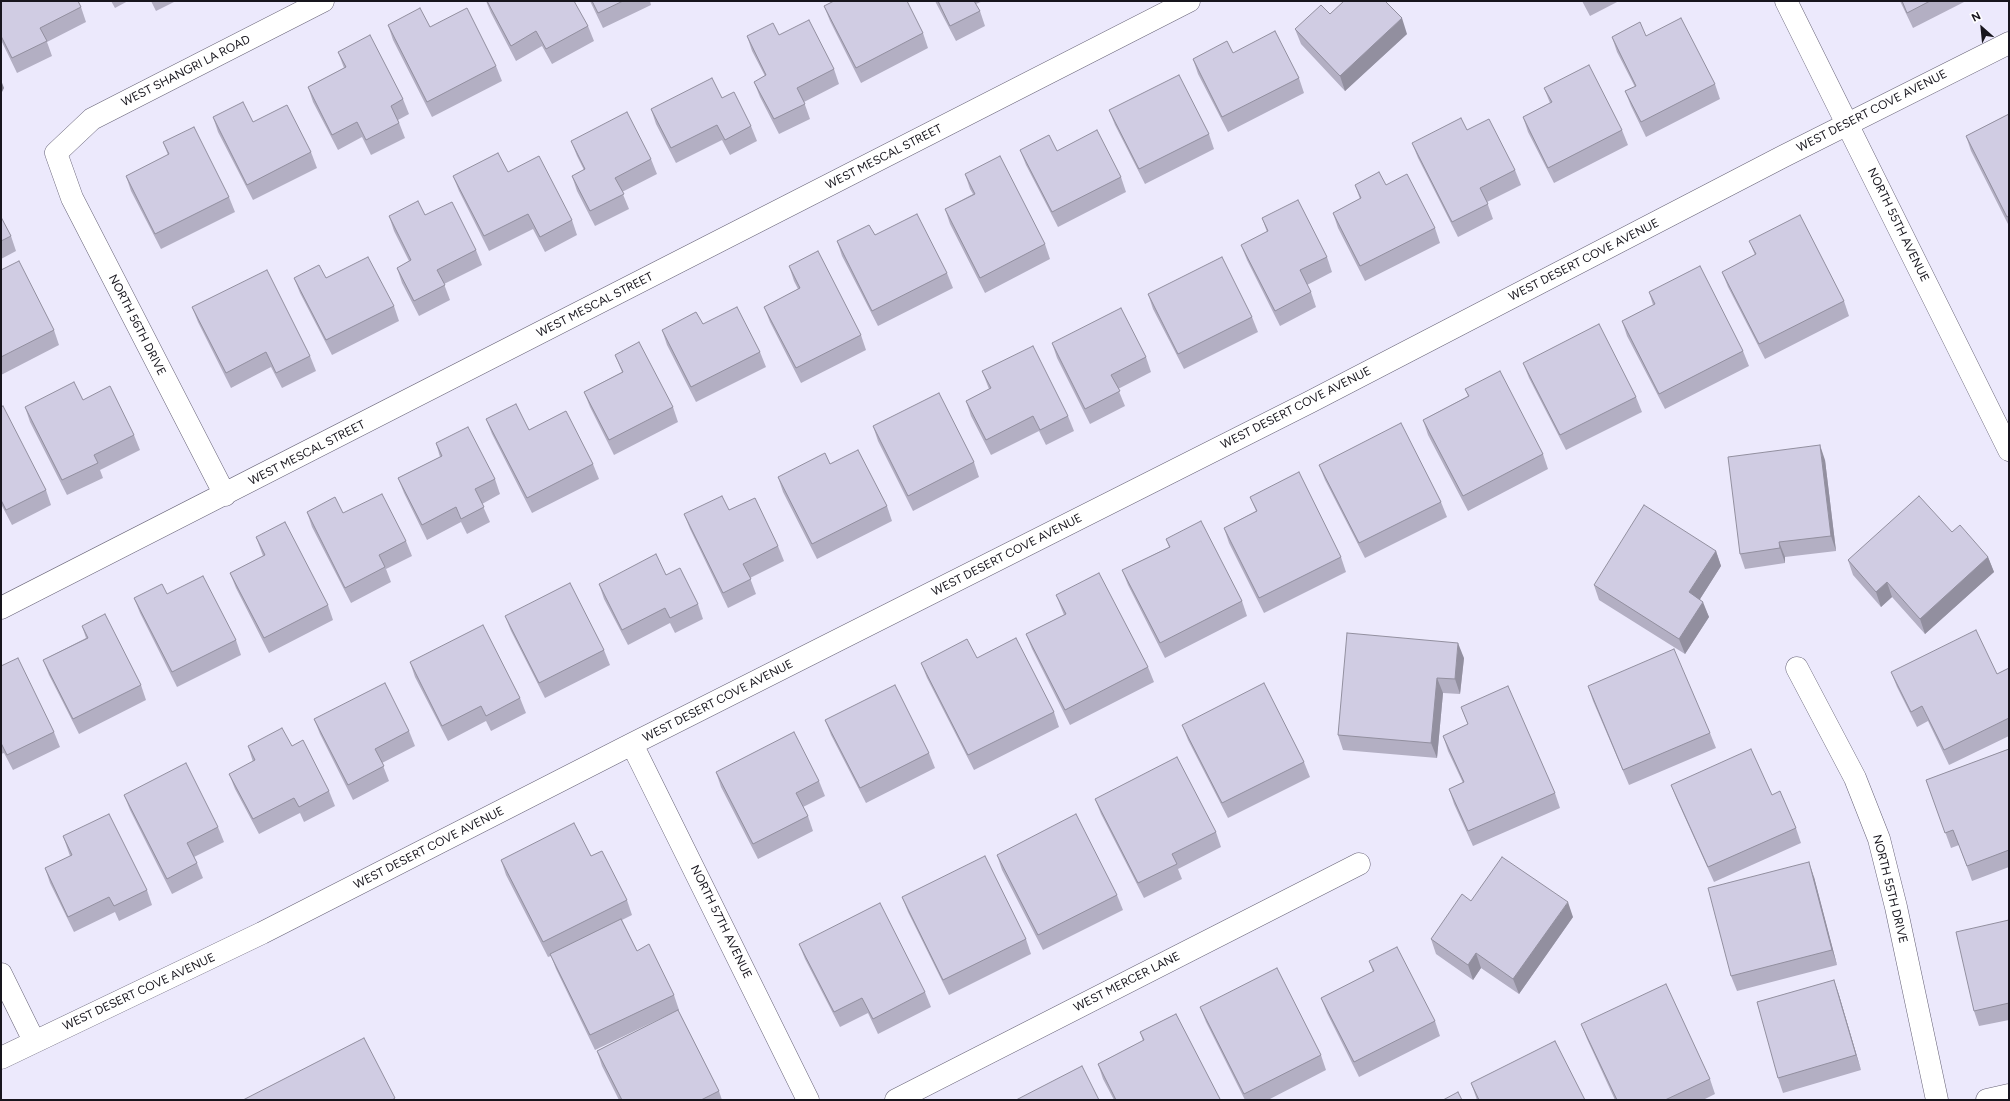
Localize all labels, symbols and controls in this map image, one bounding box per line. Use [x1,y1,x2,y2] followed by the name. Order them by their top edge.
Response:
[1962,8,2002,48] north arrow
[1970,9,1983,25] text: N
[119,32,253,110] street label: WEST SHANGRI LA ROAD
[1795,67,1949,155] street label: WEST DESERT COVE AVENUE
[823,121,945,193] street label: WEST MESCAL STREET
[1864,166,1932,284] street label: NORTH 55TH AVENUE
[1507,216,1661,304] street label: WEST DESERT COVE AVENUE
[534,269,656,341] street label: WEST MESCAL STREET
[105,272,169,378] street label: NORTH 56TH DRIVE
[1219,364,1373,452] street label: WEST DESERT COVE AVENUE
[246,417,368,489] street label: WEST MESCAL STREET
[930,511,1084,599] street label: WEST DESERT COVE AVENUE
[641,657,795,745] street label: WEST DESERT COVE AVENUE
[352,804,506,892] street label: WEST DESERT COVE AVENUE
[1870,833,1910,945] street label: NORTH 55TH DRIVE
[687,863,755,981] street label: NORTH 57TH AVENUE
[1071,949,1183,1015] street label: WEST MERCER LANE
[60,950,218,1034] street label: WEST DESERT COVE AVENUE

